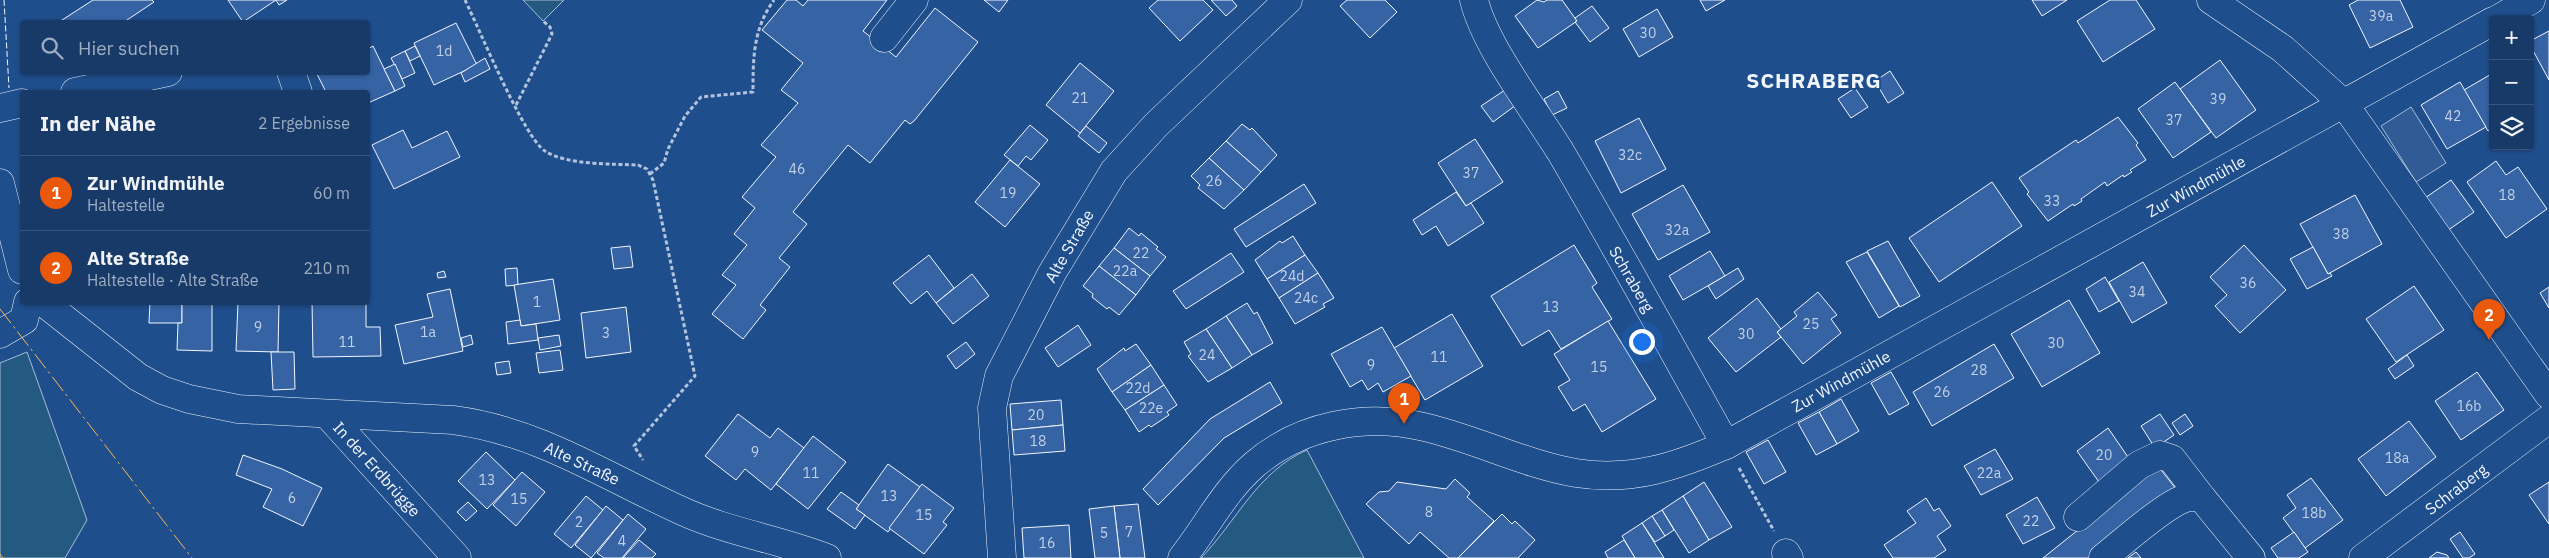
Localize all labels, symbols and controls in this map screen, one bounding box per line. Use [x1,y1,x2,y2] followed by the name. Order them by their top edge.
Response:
[2369,7,2394,25] house number: 39a
[2489,15,2534,150] map controls
[2489,15,2534,60] button: +
[20,20,370,75] search box
[1640,24,1656,42] house number: 30
[38,34,66,62] icon: search
[78,36,180,60] text: Hier suchen
[436,42,452,60] house number: 1d
[2489,60,2534,105] button: −
[1746,66,1882,94] district label: SCHRABERG
[1072,89,1088,107] house number: 21
[2210,90,2226,108] house number: 39
[2489,105,2534,150] button: layers
[2445,107,2461,125] house number: 42
[40,109,156,137] text: In der Nähe
[2166,111,2182,129] house number: 37
[258,113,350,133] text: 2 Ergebnisse
[1618,146,1642,164] house number: 32c
[2143,151,2249,221] street label: Zur Windmühle
[789,160,805,178] house number: 46
[1463,164,1479,182] house number: 37
[87,171,225,195] text: Zur Windmühle
[1206,172,1222,190] house number: 26
[51,183,61,203] text: 1
[313,183,350,203] text: 60 m
[1000,184,1016,202] house number: 19
[2499,186,2515,204] house number: 18
[2044,192,2060,210] house number: 33
[87,195,165,215] text: Haltestelle
[1040,206,1098,286] street label: Alte Straße
[1665,221,1690,239] house number: 32a
[2333,225,2349,243] house number: 38
[1605,242,1659,316] street label: Schraberg
[1133,244,1149,262] house number: 22
[87,246,189,270] text: Alte Straße
[51,258,61,278] text: 2
[303,258,350,278] text: 210 m
[1113,262,1138,280] house number: 22a
[1280,267,1304,285] house number: 24d
[87,270,259,290] text: Haltestelle · Alte Straße
[2240,274,2256,292] house number: 36
[2129,283,2145,301] house number: 34
[1294,289,1318,307] house number: 24c
[533,293,541,311] house number: 1
[1543,298,1559,316] house number: 13
[2473,299,2505,340] pin: 2
[1803,315,1819,333] house number: 25
[254,318,262,336] house number: 9
[420,323,436,341] house number: 1a
[602,324,610,342] house number: 3
[1738,325,1754,343] house number: 30
[1629,329,1655,355] your location
[339,333,355,351] house number: 11
[2048,334,2064,352] house number: 30
[1199,346,1215,364] house number: 24
[1788,346,1894,416] street label: Zur Windmühle
[1431,348,1447,366] house number: 11
[1367,356,1375,374] house number: 9
[1591,358,1607,376] house number: 15
[1971,361,1987,379] house number: 28
[1126,379,1150,397] house number: 22d
[1388,383,1420,424] pin: 1
[1934,383,1950,401] house number: 26
[2457,397,2481,415] house number: 16b
[1139,399,1164,417] house number: 22e
[1028,406,1044,424] house number: 20
[329,417,425,521] street label: In der Erdbrügge
[1030,432,1046,450] house number: 18
[541,437,623,489] street label: Alte Straße
[751,443,759,461] house number: 9
[2096,446,2112,464] house number: 20
[2385,449,2410,467] house number: 18a
[2421,459,2492,519] street label: Schraberg
[803,464,819,482] house number: 11
[1977,464,2002,482] house number: 22a
[479,471,495,489] house number: 13
[881,487,897,505] house number: 13
[288,489,296,507] house number: 6
[511,490,527,508] house number: 15
[1425,503,1433,521] house number: 8
[2302,504,2326,522] house number: 18b
[916,506,932,524] house number: 15
[2023,512,2039,530] house number: 22
[575,513,583,531] house number: 2
[1125,523,1133,541] house number: 7
[1100,524,1108,542] house number: 5
[618,532,626,550] house number: 4
[1039,534,1055,552] house number: 16

